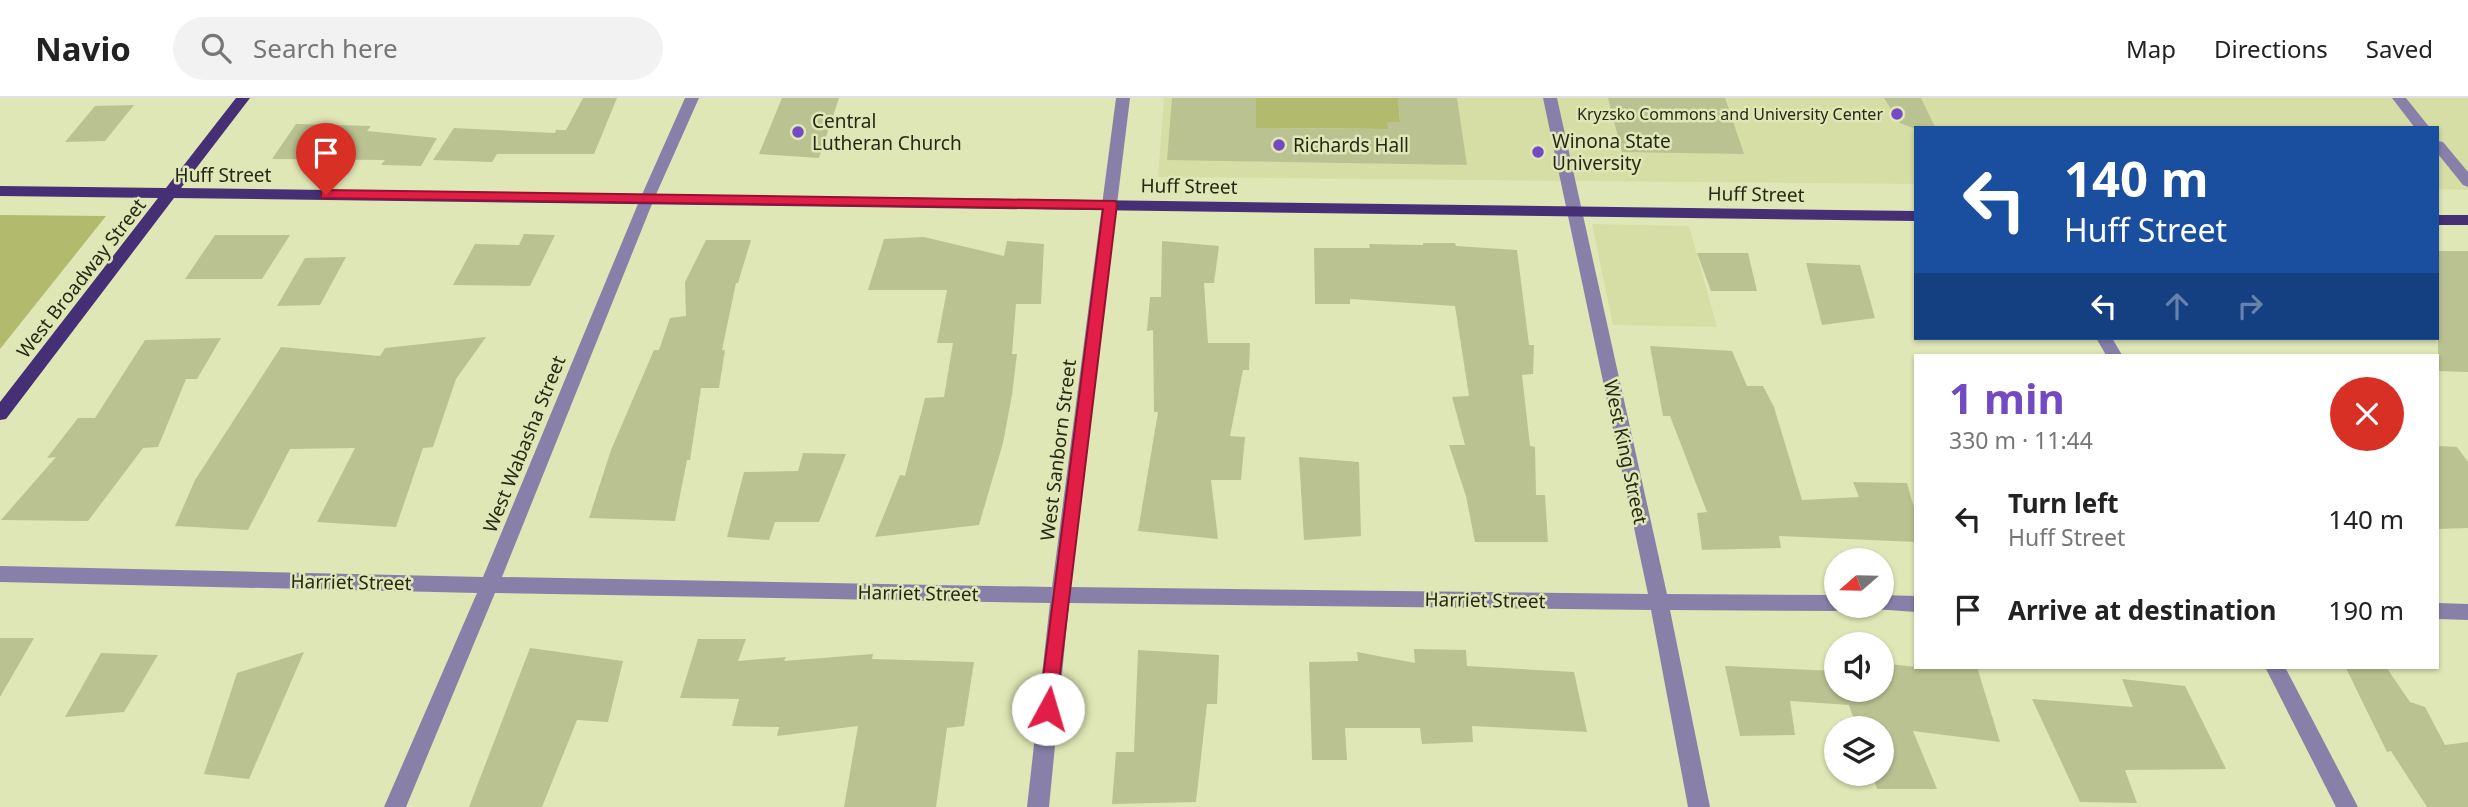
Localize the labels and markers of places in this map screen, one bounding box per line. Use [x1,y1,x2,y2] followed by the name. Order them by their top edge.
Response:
[1577,103,1883,125] place label: Kryzsko Commons and University Center
[1889,106,1905,122] marker: Kryzsko Commons and University Center
[812,108,962,156] place label: Central Lutheran Church
[296,123,356,195] pin
[790,124,806,140] marker: Central Lutheran Church
[1552,128,1671,176] place label: Winona State University
[1293,132,1409,158] place label: Richards Hall
[1271,137,1287,153] marker: Richards Hall
[1530,144,1546,160] marker: Winona State University

